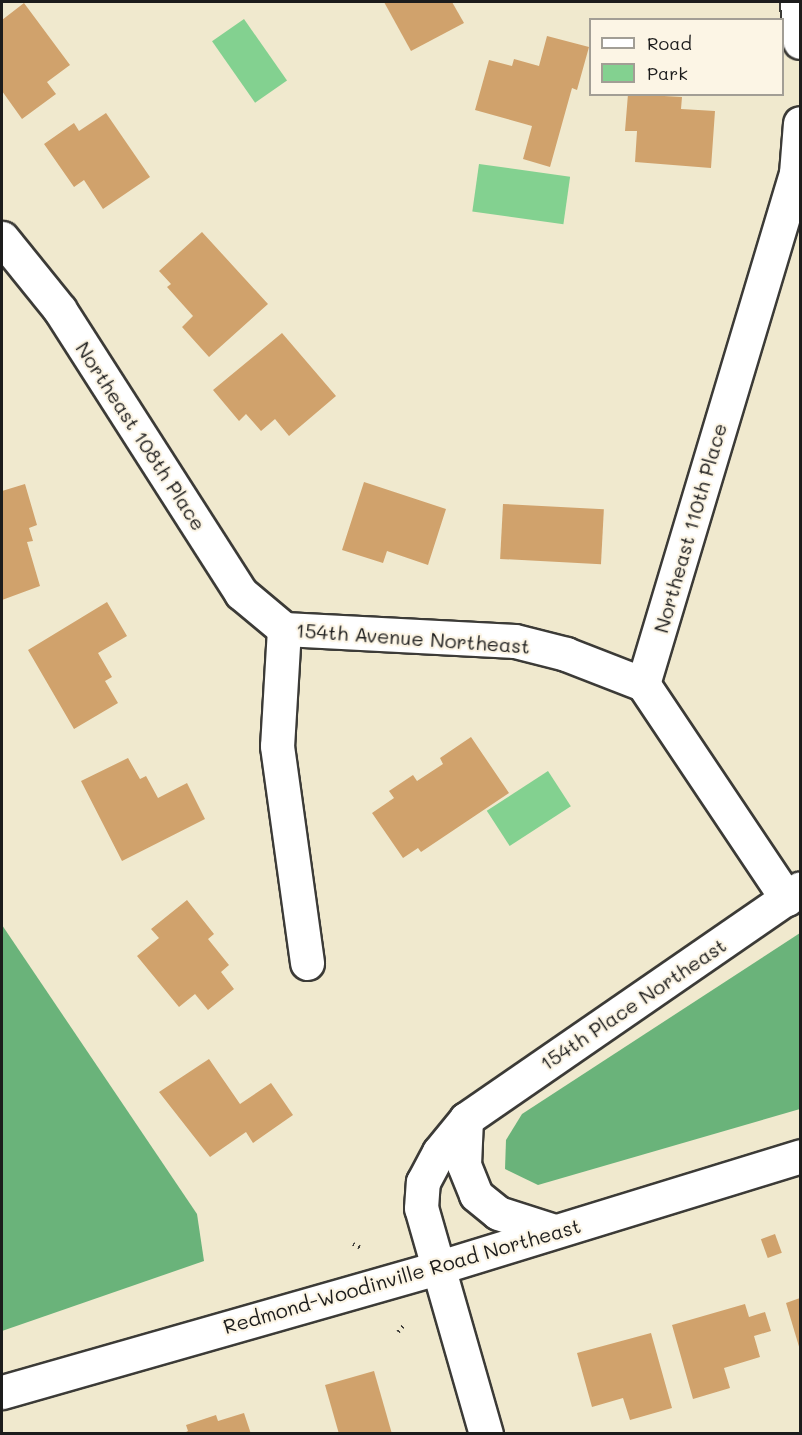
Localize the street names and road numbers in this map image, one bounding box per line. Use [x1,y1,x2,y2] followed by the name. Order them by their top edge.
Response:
[71,337,211,535] street label: Northeast 108th Place
[649,420,731,636] street label: Northeast 110th Place
[295,618,531,658] street label: 154th Avenue Northeast
[535,933,731,1075] street label: 154th Place Northeast
[220,1213,584,1339] street label: Redmond-Woodinville Road Northeast

